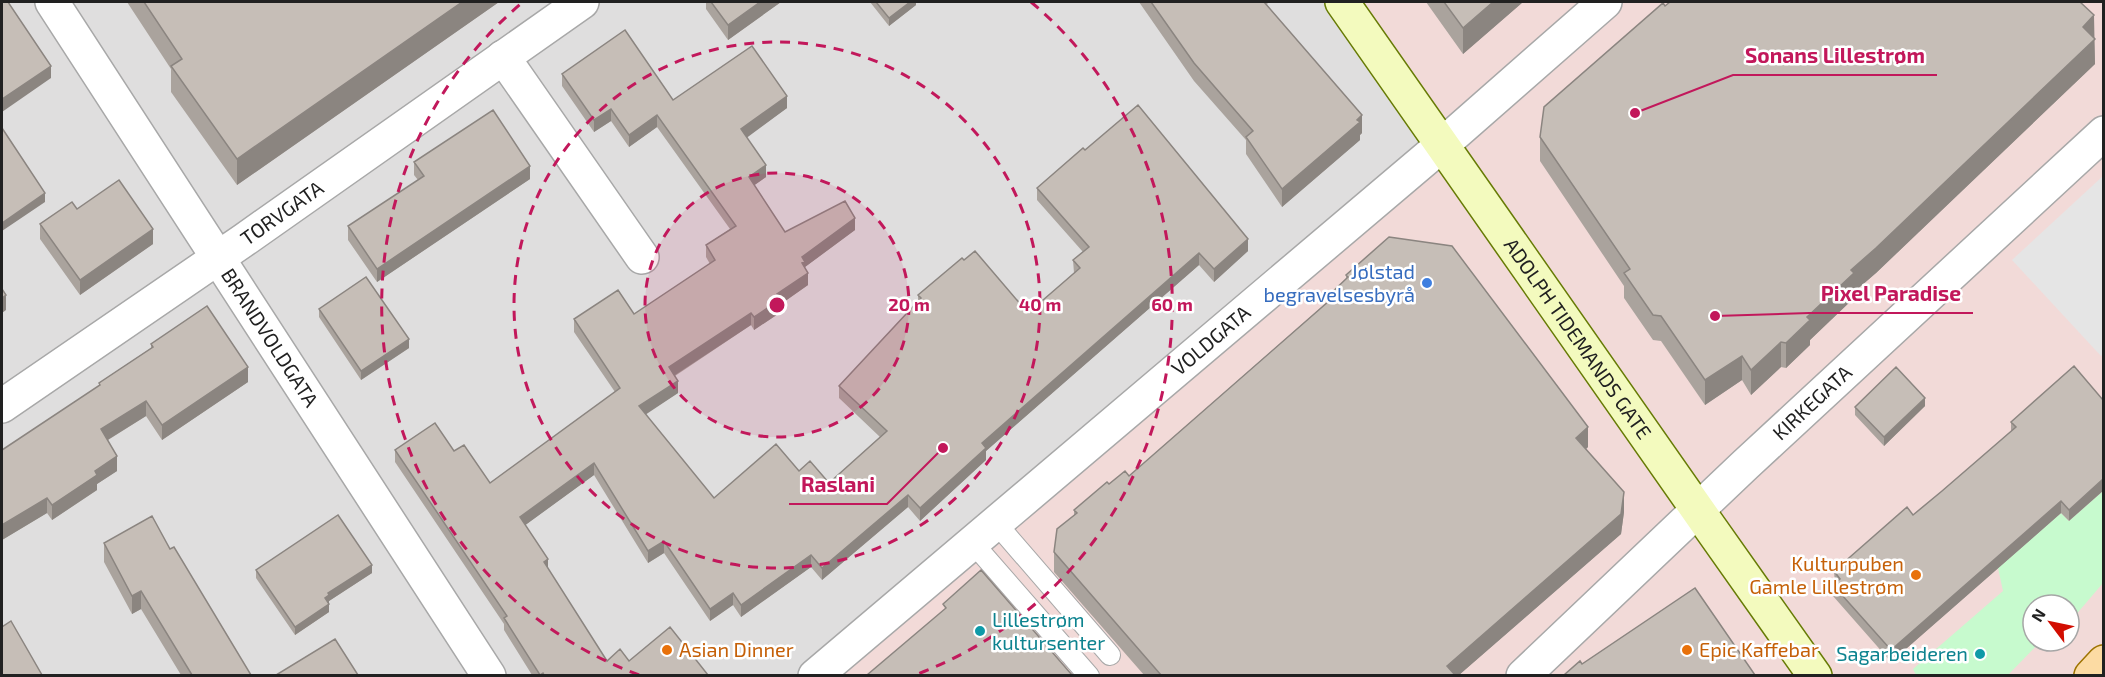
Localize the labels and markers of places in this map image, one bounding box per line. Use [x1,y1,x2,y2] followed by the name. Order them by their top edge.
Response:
[1733,36,1937,75] callout: Sonans Lillestrøm
[1264,259,1415,306] place label: Jølstad begravelsesbyrå
[1809,274,1973,313] callout: Pixel Paradise
[1420,276,1434,290] marker: Jølstad begravelsesbyrå
[767,295,787,315] centre of rings
[789,465,887,504] callout: Raslani
[1749,551,1904,598] place label: Kulturpuben Gamle Lillestrøm
[1909,568,1923,582] marker: Kulturpuben Gamle Lillestrøm
[992,607,1105,654] place label: Lillestrøm kultursenter
[973,624,987,638] marker: Lillestrøm kultursenter
[679,637,794,661] place label: Asian Dinner
[1699,637,1819,661] place label: Epic Kaffebar
[1836,641,1968,665] place label: Sagarbeideren
[660,643,674,657] marker: Asian Dinner
[1680,643,1694,657] marker: Epic Kaffebar
[1973,647,1987,661] marker: Sagarbeideren

